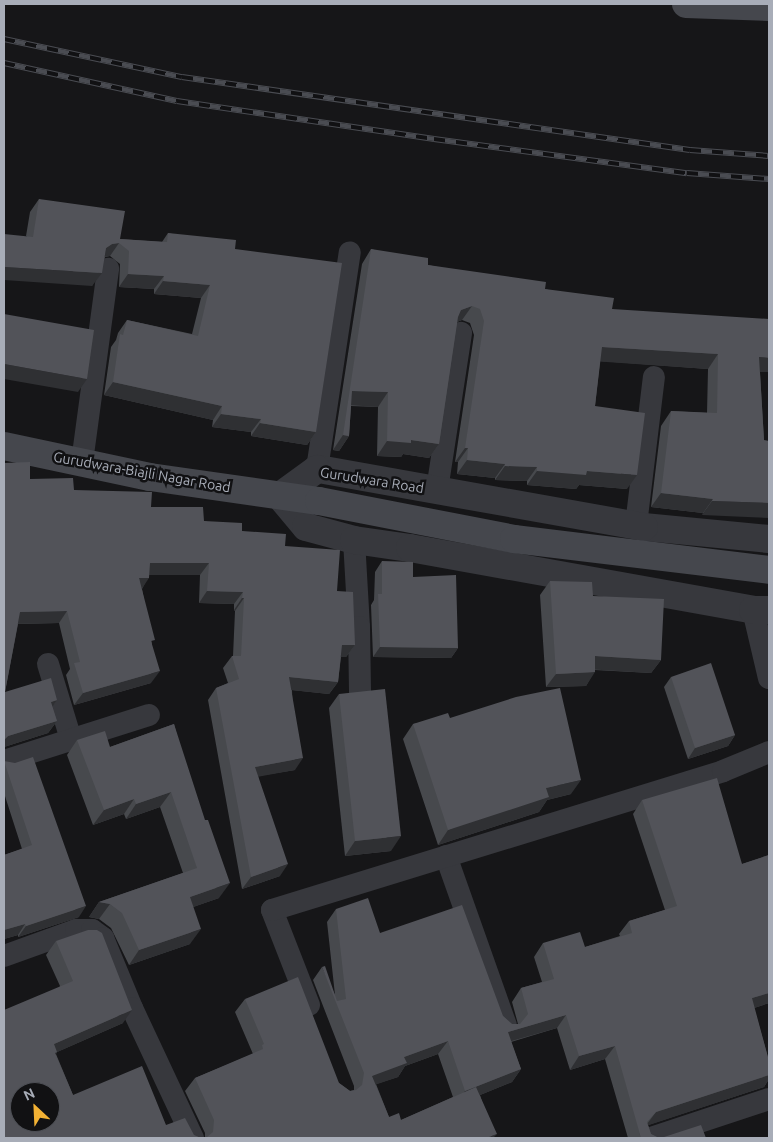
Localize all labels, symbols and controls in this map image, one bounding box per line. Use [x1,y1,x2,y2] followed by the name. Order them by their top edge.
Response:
[52,448,232,496] street label: Gurudwara-Biajli Nagar Road
[319,464,425,496] street label: Gurudwara Road
[10,1082,60,1132] north arrow
[21,1085,37,1104] text: N

